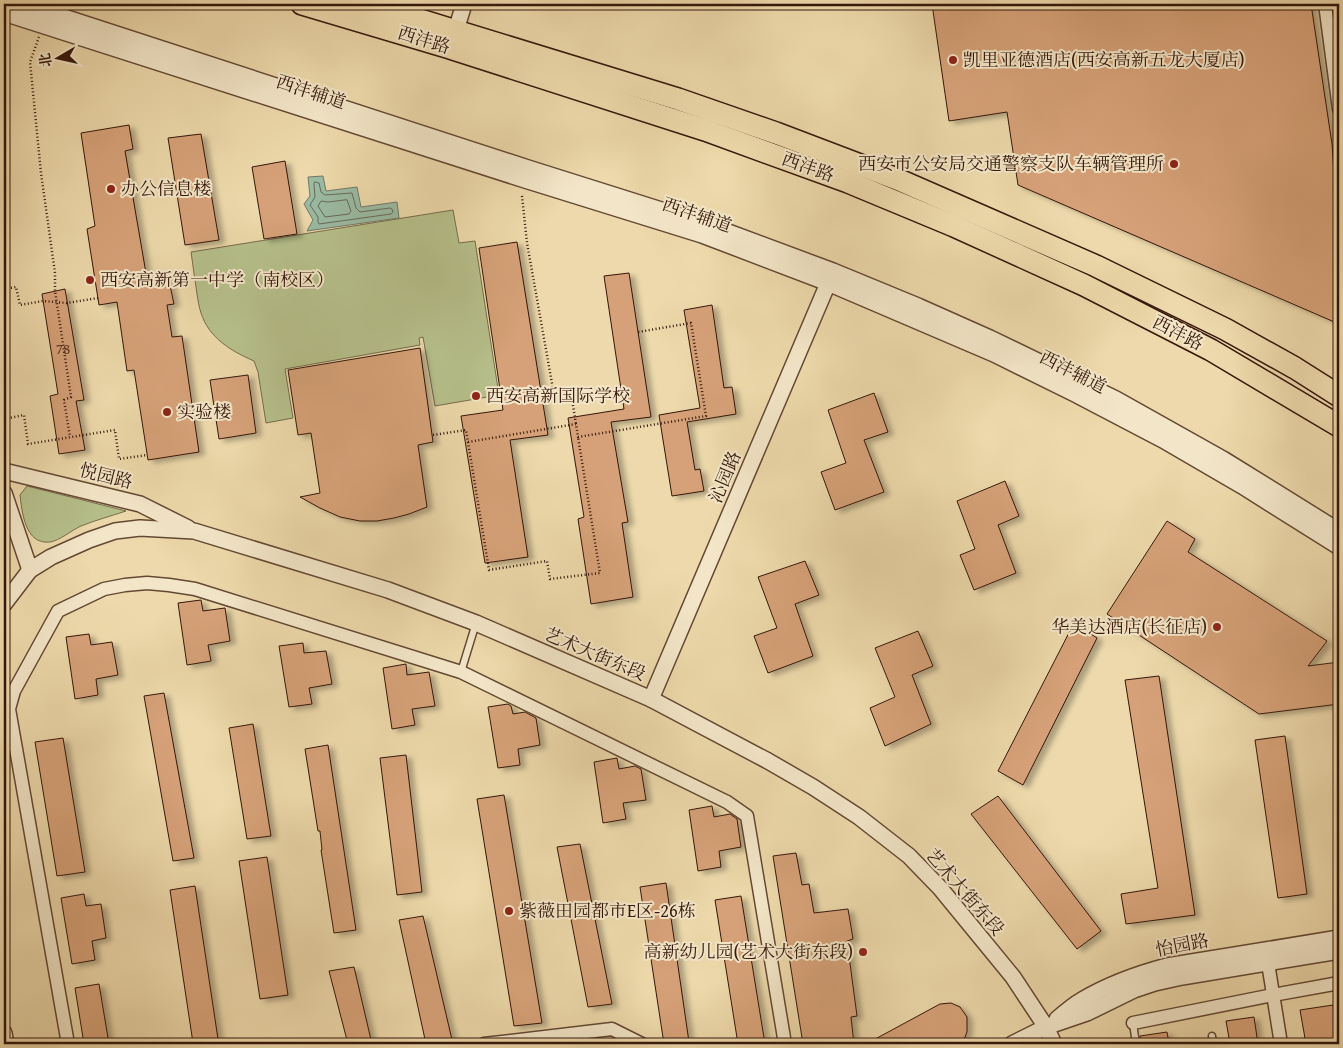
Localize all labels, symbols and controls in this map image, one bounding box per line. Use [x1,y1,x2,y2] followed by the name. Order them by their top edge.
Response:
[394,19,454,60] street label: 西沣路
[32,32,82,82] north arrow
[963,46,1245,73] place label: 凯里亚德酒店(西安高新五龙大厦店)
[34,52,56,69] text: 北
[947,54,959,66] marker: 凯里亚德酒店(西安高新五龙大厦店)
[273,68,350,115] street label: 西沣辅道
[778,145,838,188] street label: 西沣路
[858,150,1164,177] place label: 西安市公安局交通警察支队车辆管理所
[1168,158,1180,170] marker: 西安市公安局交通警察支队车辆管理所
[121,175,211,202] place label: 办公信息楼
[105,183,117,195] marker: 办公信息楼
[659,190,736,239] street label: 西沣辅道
[100,266,334,293] place label: 西安高新第一中学（南校区）
[84,274,96,286] marker: 西安高新第一中学（南校区）
[1148,308,1208,357] street label: 西沣路
[56,338,70,359] house number: 78
[1035,343,1111,400] street label: 西沣辅道
[486,382,630,409] place label: 西安高新国际学校
[470,390,482,402] marker: 西安高新国际学校
[177,398,231,425] place label: 实验楼
[161,406,173,418] marker: 实验楼
[702,447,748,507] street label: 沁园路
[77,456,136,495] street label: 悦园路
[1051,613,1207,640] place label: 华美达酒店(长征店)
[540,620,650,687] street label: 艺术大街东段
[1211,621,1223,633] marker: 华美达酒店(长征店)
[920,842,1011,941] street label: 艺术大街东段
[519,897,696,924] place label: 紫薇田园都市E区-26栋
[503,905,515,917] marker: 紫薇田园都市E区-26栋
[1153,926,1211,963] street label: 怡园路
[643,938,853,965] place label: 高新幼儿园(艺术大街东段)
[857,946,869,958] marker: 高新幼儿园(艺术大街东段)

